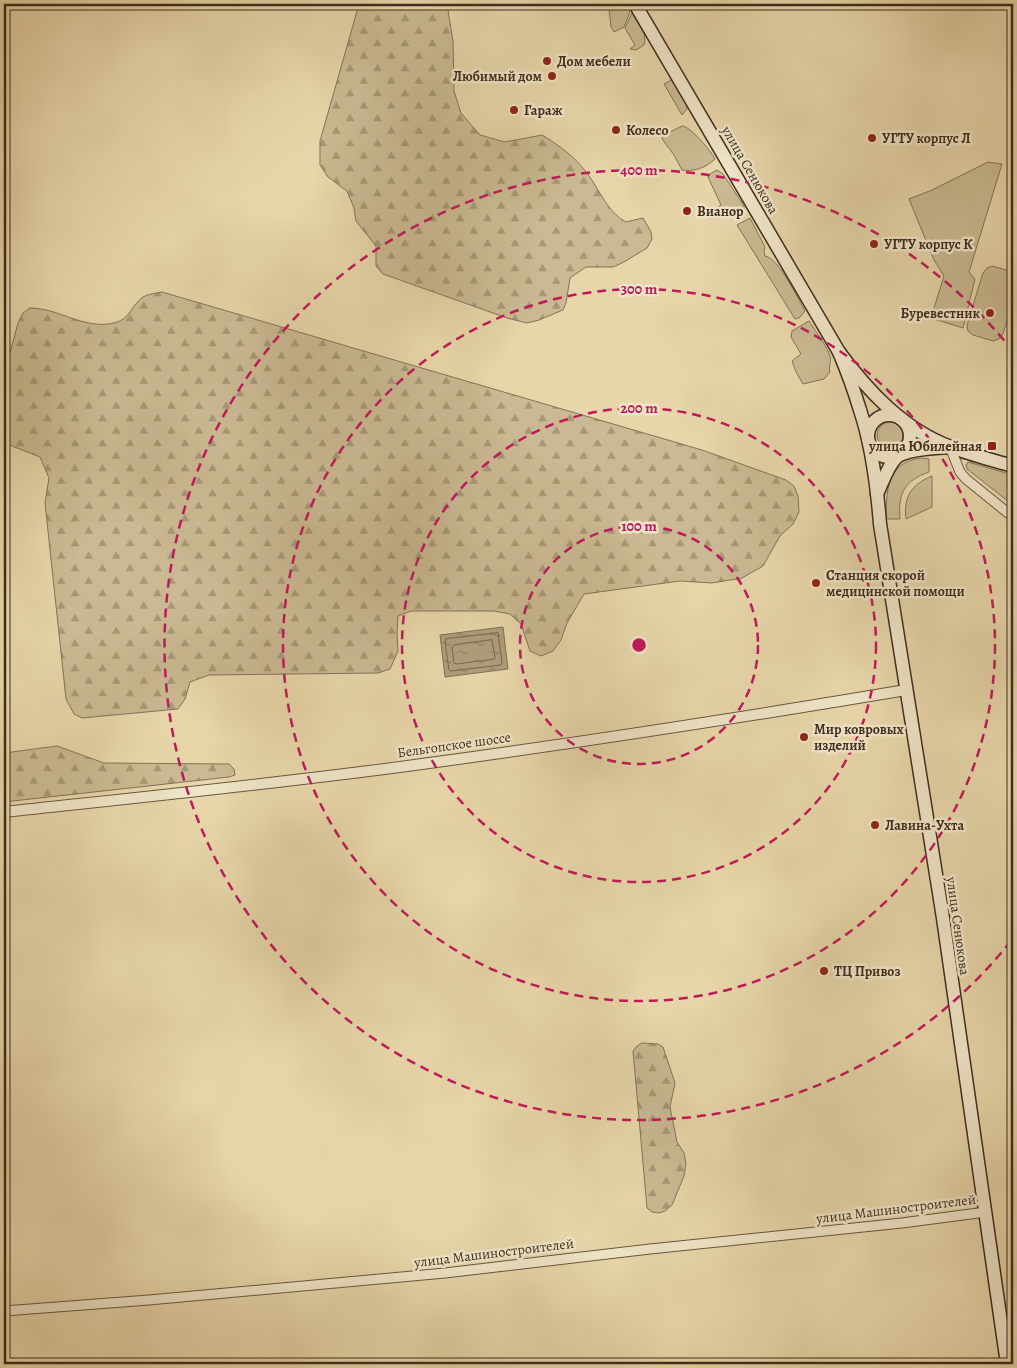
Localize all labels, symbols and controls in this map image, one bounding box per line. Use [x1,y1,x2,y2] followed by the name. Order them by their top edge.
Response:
[557,52,631,71] place label: Дом мебели
[541,55,553,67] marker: Дом мебели
[453,67,543,86] place label: Любимый дом
[546,70,558,82] marker: Любимый дом
[524,101,563,120] place label: Гараж
[508,104,520,116] marker: Гараж
[626,121,668,140] place label: Колесо
[717,122,783,218] street label: улица Сенюкова
[610,124,622,136] marker: Колесо
[882,129,971,148] place label: УГТУ корпус Л
[866,132,878,144] marker: УГТУ корпус Л
[620,160,658,180] text: 400 m
[697,202,744,221] place label: Вианор
[681,205,693,217] marker: Вианор
[884,235,973,254] place label: УГТУ корпус К
[868,238,880,250] marker: УГТУ корпус К
[621,279,658,299] text: 300 m
[901,304,980,323] place label: Буревестник
[984,307,996,319] marker: Буревестник
[620,398,658,418] text: 200 m
[868,437,982,456] place label: улица Юбилейная
[986,440,998,452] marker: улица Юбилейная
[621,516,657,536] text: 100 m
[826,566,965,601] place label: Станция скорой медицинской помощи
[810,577,822,589] marker: Станция скорой медицинской помощи
[630,636,648,654] centre of rings
[814,720,905,755] place label: Мир ковровых изделий
[396,728,512,762] street label: Бельгопское шоссе
[798,731,810,743] marker: Мир ковровых изделий
[885,816,964,835] place label: Лавина-Ухта
[869,819,881,831] marker: Лавина-Ухта
[942,875,974,977] street label: улица Сенюкова
[834,962,900,981] place label: ТЦ Привоз
[818,965,830,977] marker: ТЦ Привоз
[814,1190,977,1228] street label: улица Машиностроителей
[412,1234,575,1272] street label: улица Машиностроителей

